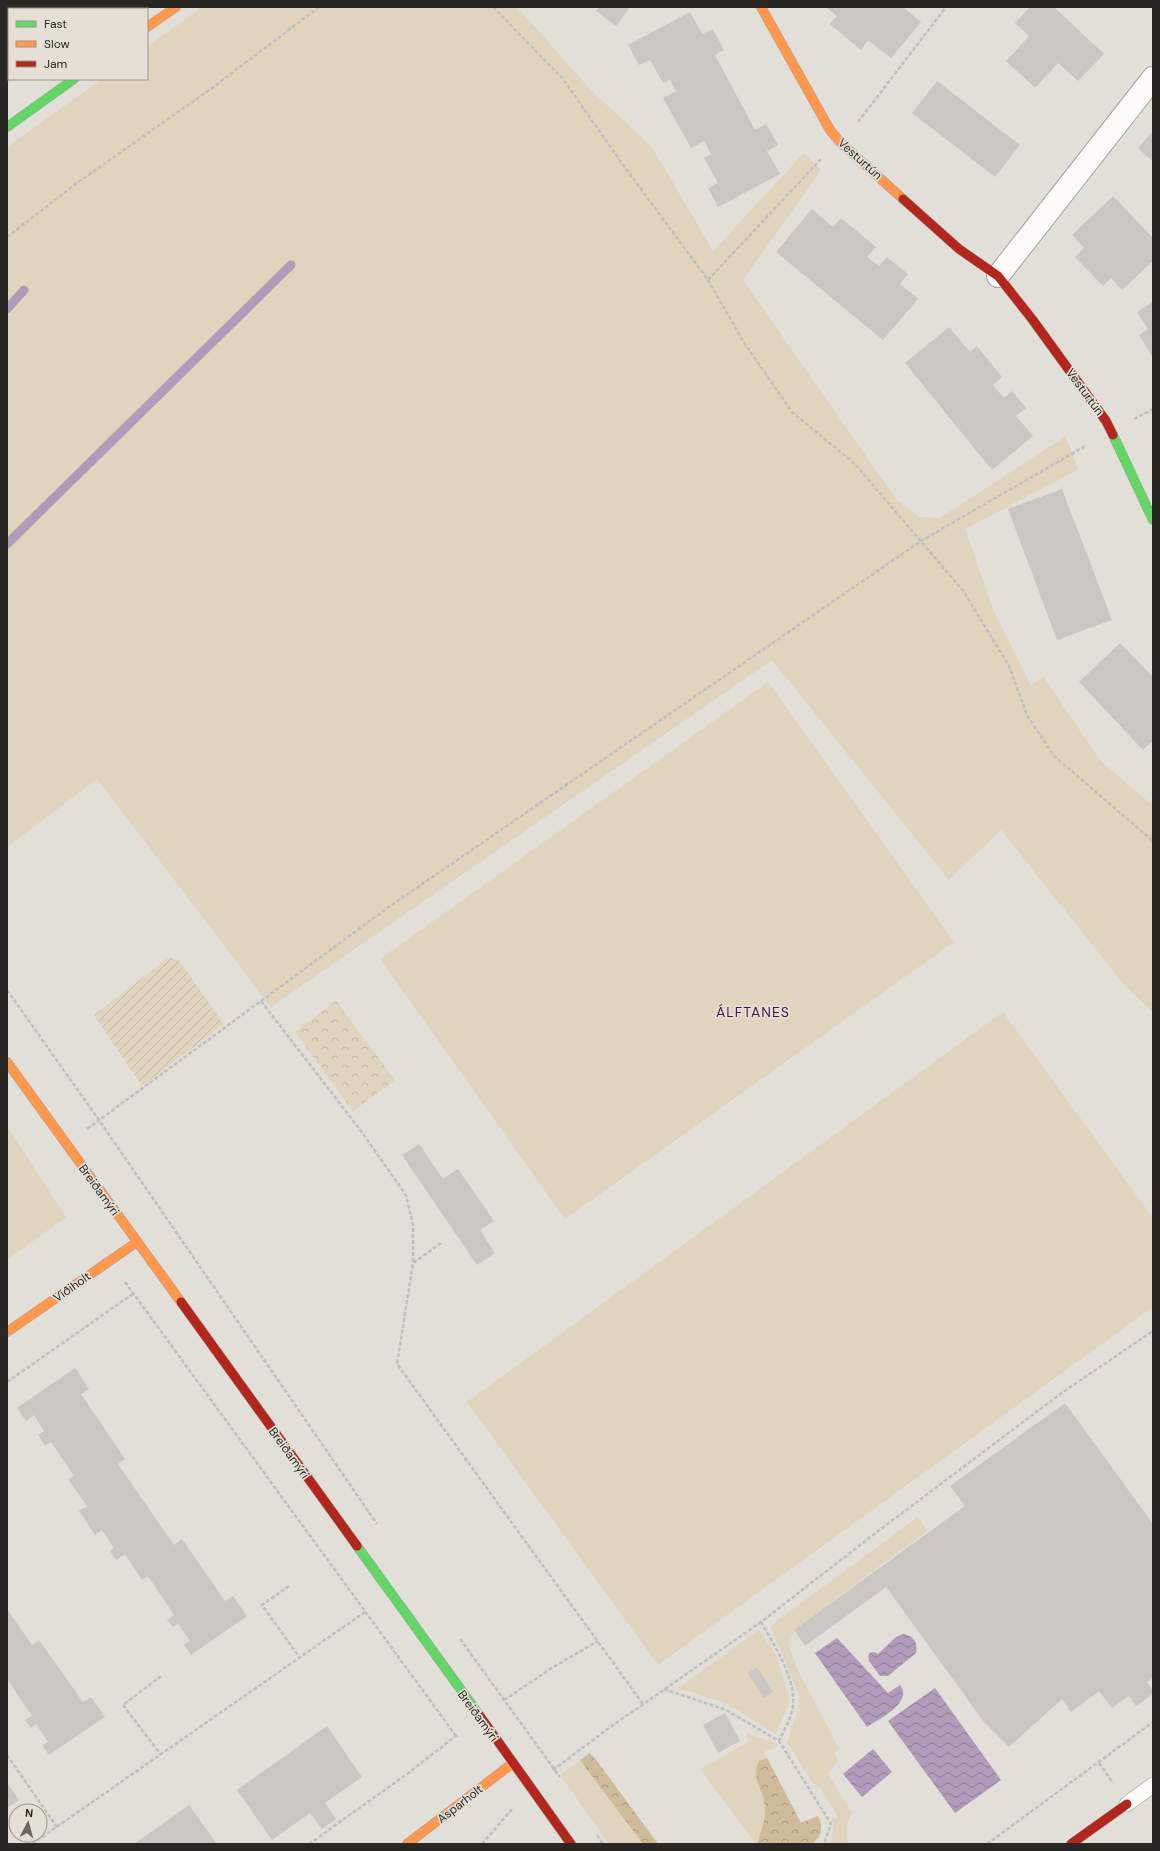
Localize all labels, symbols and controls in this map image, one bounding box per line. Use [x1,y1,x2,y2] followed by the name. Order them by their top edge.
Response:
[8,8,148,80] legend
[44,16,67,32] text: Fast
[44,36,70,52] text: Slow
[44,56,67,72] text: Jam
[834,135,886,183] street label: Vesturtún
[1063,365,1107,419] street label: Vesturtún
[716,1003,790,1021] district label: ÁLFTANES
[75,1161,123,1219] street label: Breiðamýri
[50,1268,94,1306] street label: Víðiholt
[265,1424,313,1482] street label: Breiðamýri
[454,1687,502,1745] street label: Breiðamýri
[434,1781,486,1827] street label: Asparholt
[8,1803,48,1843] north arrow
[24,1806,34,1820] text: N

